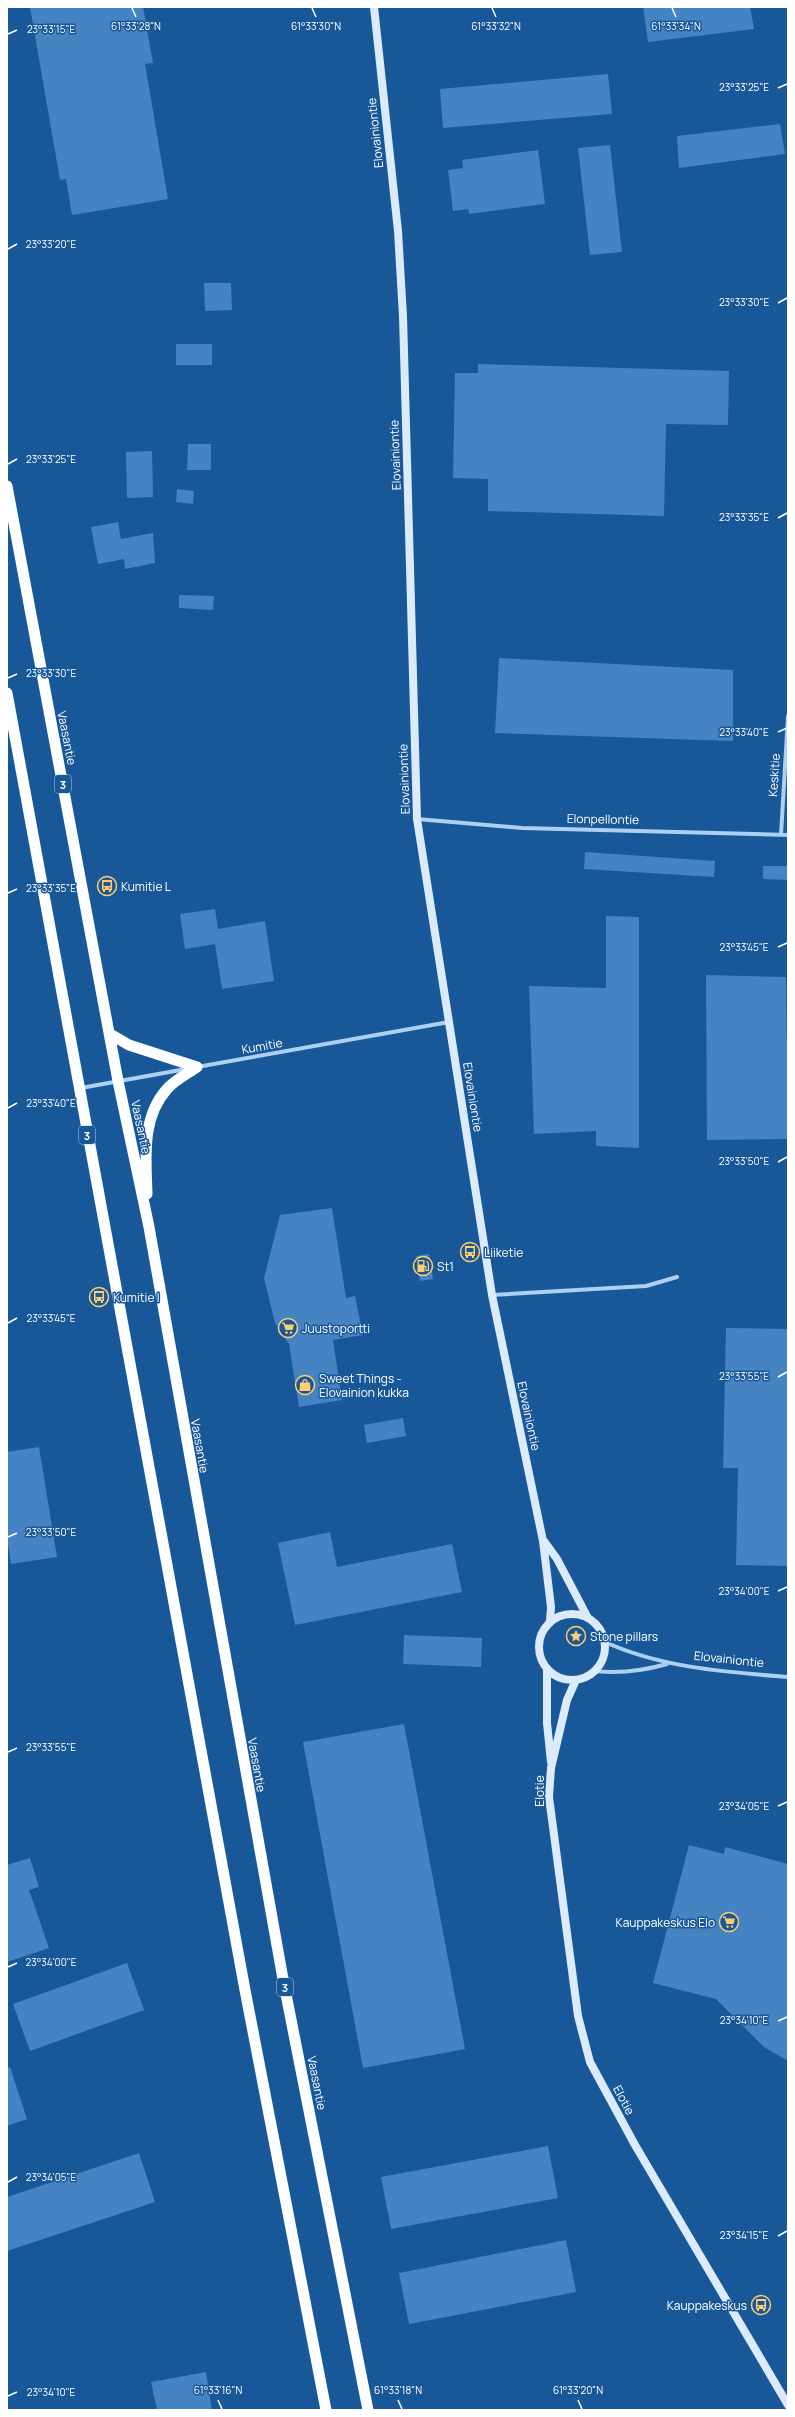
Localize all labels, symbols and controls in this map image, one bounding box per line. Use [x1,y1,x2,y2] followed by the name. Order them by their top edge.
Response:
[111,19,161,33] text: 61°33'28"N
[291,19,341,33] text: 61°33'30"N
[471,19,521,33] text: 61°33'32"N
[651,19,701,33] text: 61°33'34"N
[27,22,75,36] text: 23°33'15"E
[719,80,769,94] text: 23°33'25"E
[363,97,387,169] street label: Elovainiontie
[26,237,76,251] text: 23°33'20"E
[719,295,769,309] text: 23°33'30"E
[385,419,405,491] street label: Elovainiontie
[26,452,76,466] text: 23°33'25"E
[719,510,769,524] text: 23°33'35"E
[26,666,76,680] text: 23°33'30"E
[53,709,81,767] street label: Vaasantie
[719,725,769,739] text: 23°33'40"E
[394,743,414,815] street label: Elovainiontie
[764,753,784,797] street label: Keskitie
[55,775,71,793] road number: 3
[567,810,639,828] street label: Elonpellontie
[96,875,118,897] bus stop icon: Kumitie L
[121,878,171,895] place label: Kumitie L
[26,881,76,895] text: 23°33'35"E
[719,940,769,954] text: 23°33'45"E
[240,1034,284,1058] street label: Kumitie
[459,1061,487,1133] street label: Elovainiontie
[26,1096,76,1110] text: 23°33'40"E
[127,1098,155,1156] street label: Vaasantie
[79,1126,95,1144] road number: 3
[719,1154,770,1168] text: 23°33'50"E
[459,1241,481,1263] bus stop icon: Liiketie
[484,1244,523,1261] place label: Liiketie
[412,1255,434,1277] fuel station icon: St1
[437,1258,454,1275] place label: St1
[88,1286,110,1308] bus stop icon: Kumitie I
[113,1289,160,1306] place label: Kumitie I
[26,1311,76,1325] text: 23°33'45"E
[277,1317,299,1339] supermarket icon: Juustoportti
[302,1320,370,1337] place label: Juustoportti
[719,1369,769,1383] text: 23°33'55"E
[319,1370,409,1401] place label: Sweet Things - Elovainion kukka
[294,1374,316,1396] shop icon: Sweet Things - Elovainion kukka
[513,1380,545,1452] street label: Elovainiontie
[187,1418,213,1474] street label: Vaasantie
[26,1525,77,1539] text: 23°33'50"E
[719,1584,770,1598] text: 23°34'00"E
[565,1625,587,1647] place icon: Stone pillars
[590,1628,658,1645] place label: Stone pillars
[693,1647,765,1671] street label: Elovainiontie
[244,1737,270,1793] street label: Vaasantie
[26,1740,76,1754] text: 23°33'55"E
[531,1775,548,1807] street label: Elotie
[719,1799,770,1813] text: 23°34'05"E
[718,1911,740,1933] supermarket icon: Kauppakeskus Elo
[616,1914,715,1931] place label: Kauppakeskus Elo
[26,1955,77,1969] text: 23°34'00"E
[277,1978,293,1996] road number: 3
[720,2013,769,2027] text: 23°34'10"E
[303,2054,331,2112] street label: Vaasantie
[609,2082,639,2118] street label: Elotie
[26,2170,77,2184] text: 23°34'05"E
[720,2228,768,2242] text: 23°34'15"E
[750,2294,772,2316] bus stop icon: Kauppakeskus
[667,2297,747,2314] place label: Kauppakeskus
[194,2383,242,2397] text: 61°33'16"N
[374,2383,422,2397] text: 61°33'18"N
[553,2383,603,2397] text: 61°33'20"N
[27,2385,76,2399] text: 23°34'10"E

